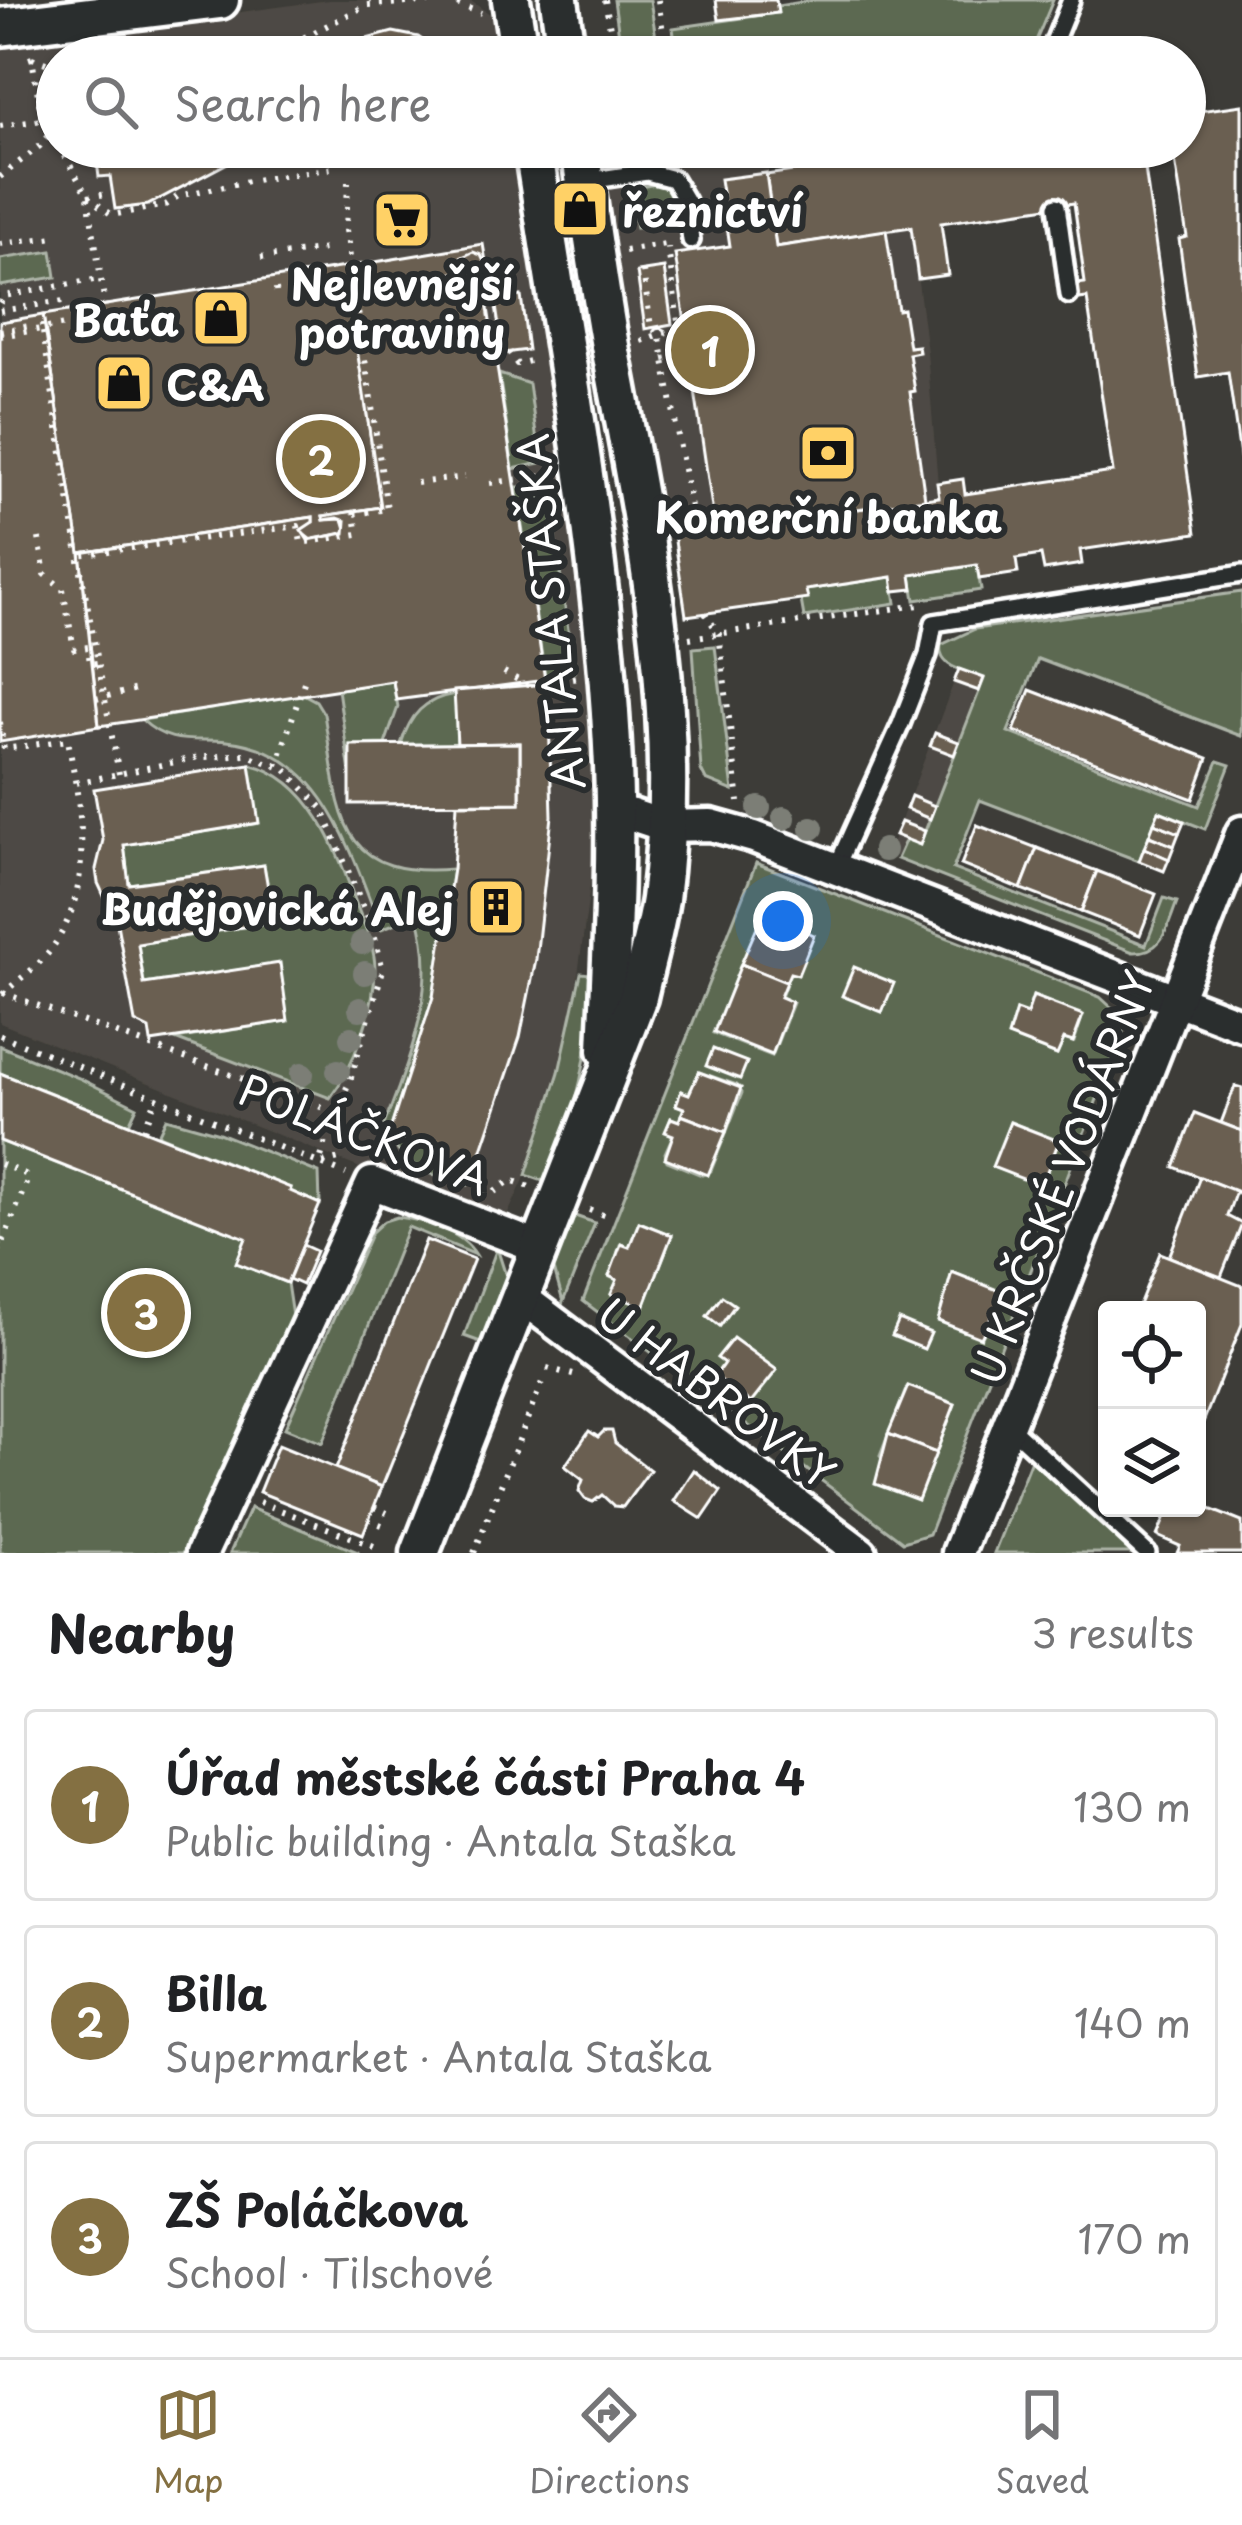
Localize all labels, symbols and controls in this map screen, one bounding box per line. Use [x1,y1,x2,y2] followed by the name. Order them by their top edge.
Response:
[36,36,1206,168] search box
[174,68,431,136] text: Search here
[78,69,144,135] icon: search
[549,178,611,240] shop icon: řeznictví
[622,178,804,241] place label: řeznictví
[371,189,433,251] supermarket icon: Nejlevnější potraviny
[291,251,515,362] place label: Nejlevnější potraviny
[72,287,179,350] place label: Baťa
[190,287,252,349] shop icon: Baťa
[671,305,749,395] pin: 1
[93,352,155,414] shop icon: C&A
[166,352,265,415] place label: C&A
[282,414,360,504] pin: 2
[797,422,859,484] bank icon: Komerční banka
[499,431,599,793] street label: ANTALA STAŠKA
[654,484,1003,547] place label: Komerční banka
[100,876,454,939] place label: Budějovická Alej
[465,876,527,938] building icon: Budějovická Alej
[753,891,813,951] your location
[953,961,1169,1393] street label: U KRČSKÉ VODÁRNY
[231,1056,499,1210] street label: POLÁČKOVA
[107,1268,185,1358] pin: 3
[585,1281,849,1503] street label: U HABROVKY
[1098,1301,1206,1517] map controls
[1098,1301,1206,1409] button: locate
[1098,1409,1206,1517] button: layers
[48,1593,235,1670] text: Nearby
[1031,1602,1194,1661] text: 3 results
[165,1742,805,1810] text: Úřad městské části Praha 4
[81,1776,99,1835] text: 1
[1073,1776,1191,1835] text: 130 m
[165,1810,736,1869] text: Public building · Antala Staška
[165,1958,267,2026] text: Billa
[76,1992,104,2051] text: 2
[1074,1992,1191,2051] text: 140 m
[165,2026,712,2085] text: Supermarket · Antala Staška
[165,2174,468,2242] text: ZŠ Poláčkova
[77,2208,103,2267] text: 3
[1078,2208,1191,2267] text: 170 m
[165,2242,493,2301] text: School · Tilschové
[153,2382,223,2504] tab: Map
[529,2382,690,2504] tab: Directions
[995,2382,1089,2504] tab: Saved

